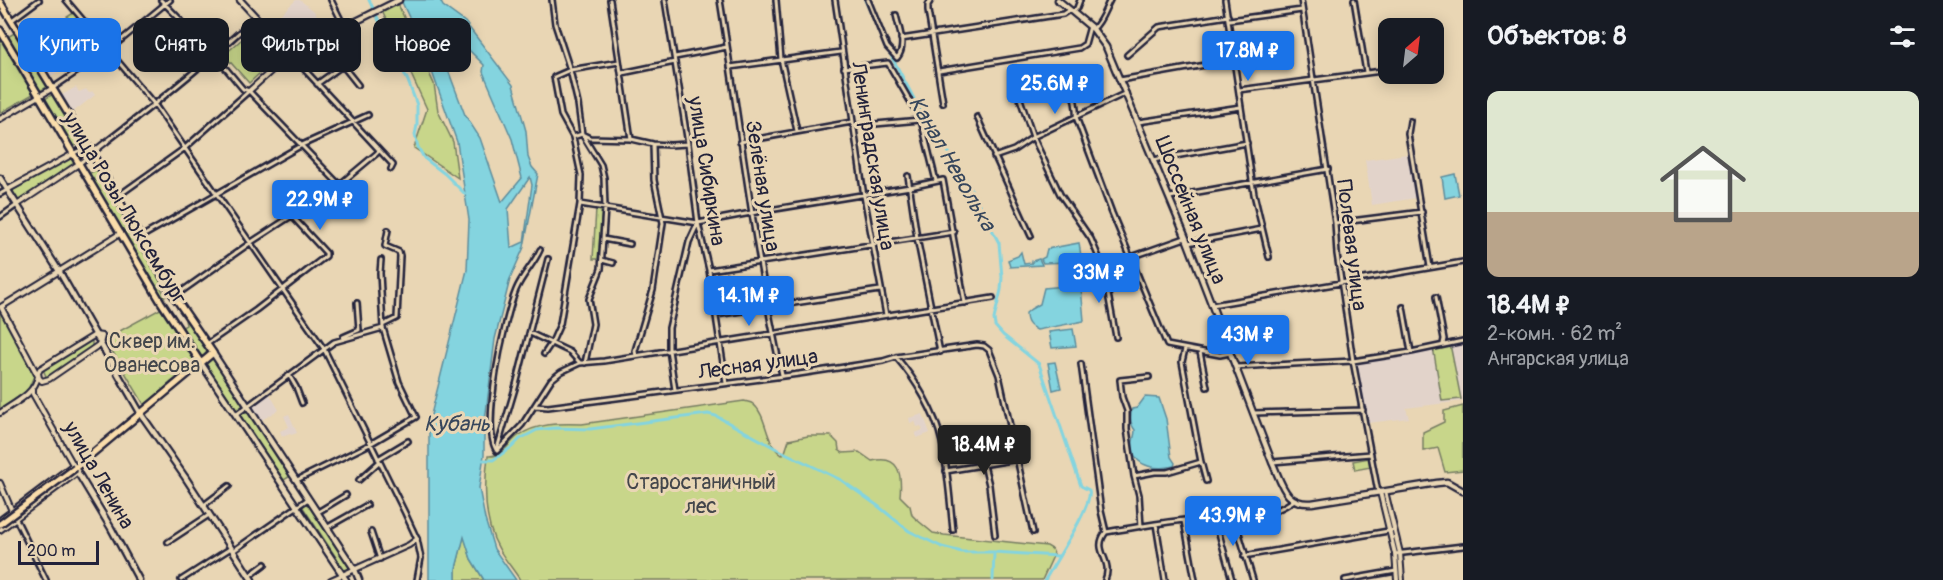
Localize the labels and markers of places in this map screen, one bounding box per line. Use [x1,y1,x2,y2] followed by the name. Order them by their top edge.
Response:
[1193,31,1303,82] pin: 17.8M ₽
[1000,64,1110,115] pin: 25.6M ₽
[265,180,375,231] pin: 22.9M ₽
[1057,253,1141,304] pin: 33M ₽
[694,276,804,327] pin: 14.1M ₽
[1206,315,1290,366] pin: 43M ₽
[929,425,1039,476] pin: 18.4M ₽
[1178,496,1288,547] pin: 43.9M ₽

